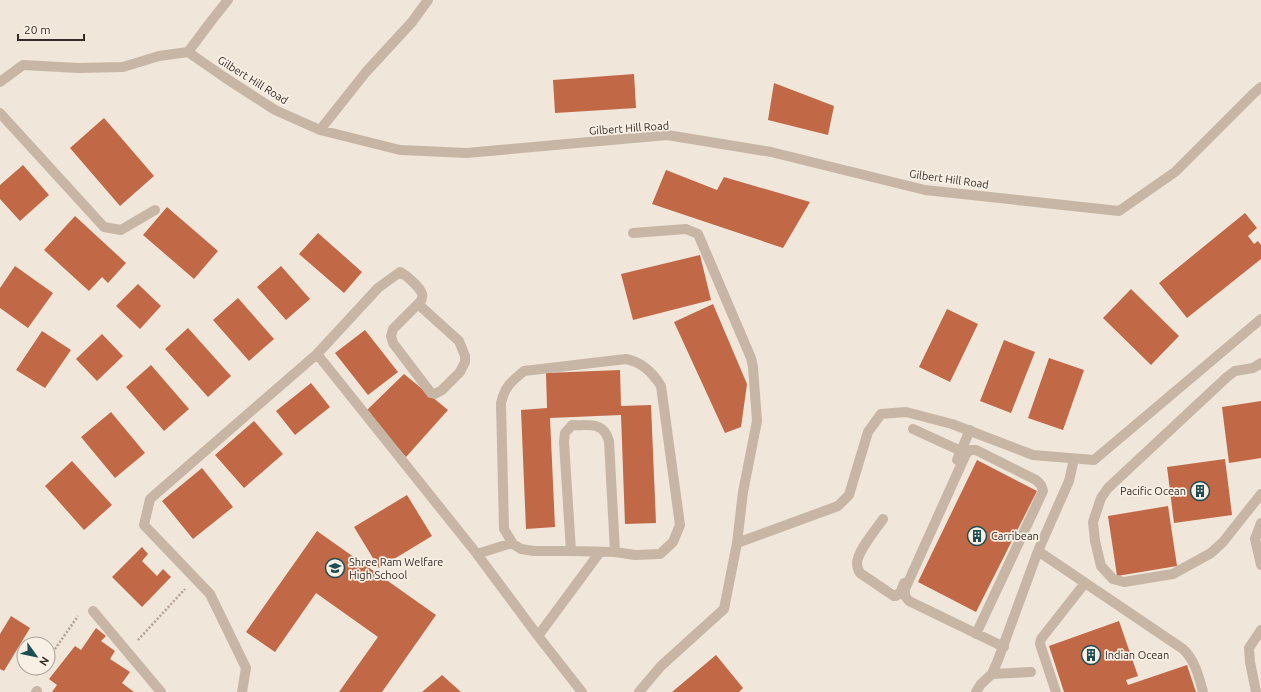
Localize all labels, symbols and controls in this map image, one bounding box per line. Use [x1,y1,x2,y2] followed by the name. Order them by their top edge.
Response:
[18,16,84,42] scale bar
[24,23,51,36] text: 20 m
[216,54,290,106] street label: Gilbert Hill Road
[589,119,669,137] street label: Gilbert Hill Road
[908,167,990,191] street label: Gilbert Hill Road
[1189,480,1211,502] building icon: Pacific Ocean
[1120,485,1186,497] place label: Pacific Ocean
[966,525,988,547] building icon: Carribean
[991,530,1039,542] place label: Carribean
[349,556,443,581] place label: Shree Ram Welfare High School
[324,557,346,579] school or university icon: Shree Ram Welfare High School
[16,636,56,676] north arrow
[1080,644,1102,666] building icon: Indian Ocean
[1105,649,1169,661] place label: Indian Ocean
[37,655,52,668] text: N

